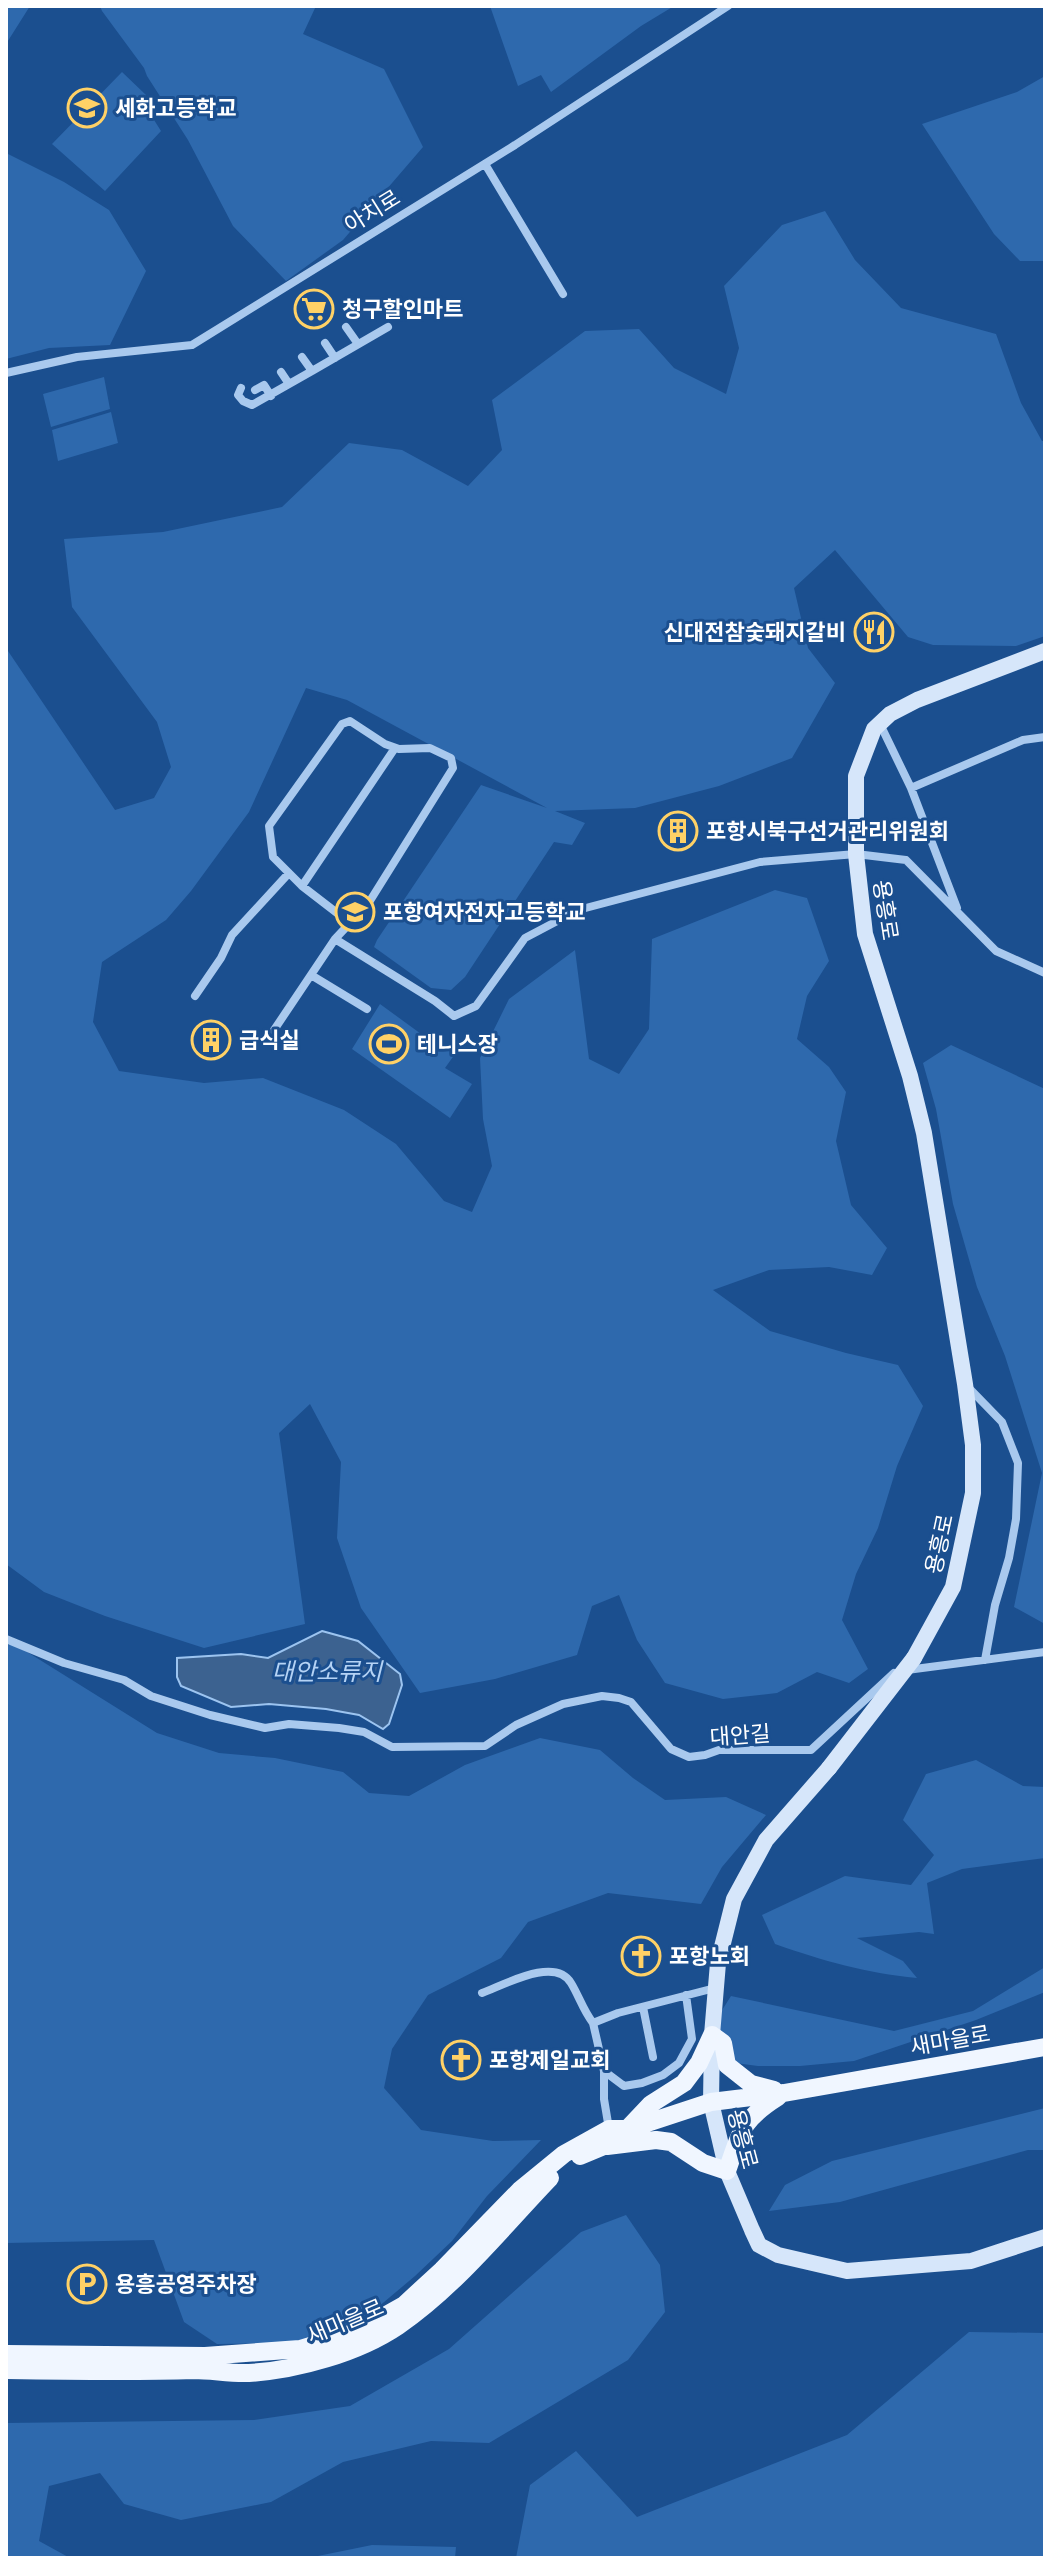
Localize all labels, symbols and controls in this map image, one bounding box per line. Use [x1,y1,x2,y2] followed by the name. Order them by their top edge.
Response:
[66,87,108,129] school or university icon: 세화고등학교
[115,92,236,122] place label: 세화고등학교
[338,181,405,239] street label: 아치로
[293,288,335,330] supermarket icon: 청구할인마트
[342,293,463,323] place label: 청구할인마트
[853,611,895,653] restaurant icon: 신대전참숯돼지갈비
[664,616,846,646] place label: 신대전참숯돼지갈비
[657,810,699,852] building icon: 포항시북구선거관리위원회
[706,815,949,845] place label: 포항시북구선거관리위원회
[867,878,907,942] street label: 용흥로
[334,891,376,933] school or university icon: 포항여자전자고등학교
[383,896,585,926] place label: 포항여자전자고등학교
[190,1019,232,1061] building icon: 급식실
[368,1023,410,1065] sports icon: 테니스장
[239,1024,300,1054] place label: 급식실
[417,1028,498,1058] place label: 테니스장
[917,1511,959,1577] street label: 용흥로
[272,1654,384,1687] water label: 대안소류지
[709,1717,771,1751] street label: 대안길
[620,1935,662,1977] church icon: 포항노회
[669,1940,750,1970] place label: 포항노회
[907,2017,992,2061] street label: 새마을로
[440,2039,482,2081] church icon: 포항제일교회
[489,2044,610,2074] place label: 포항제일교회
[722,2106,766,2172] street label: 용흥로
[66,2263,108,2305] parking icon: 용흥공영주차장
[115,2268,257,2298] place label: 용흥공영주차장
[301,2290,388,2350] street label: 새마을로

